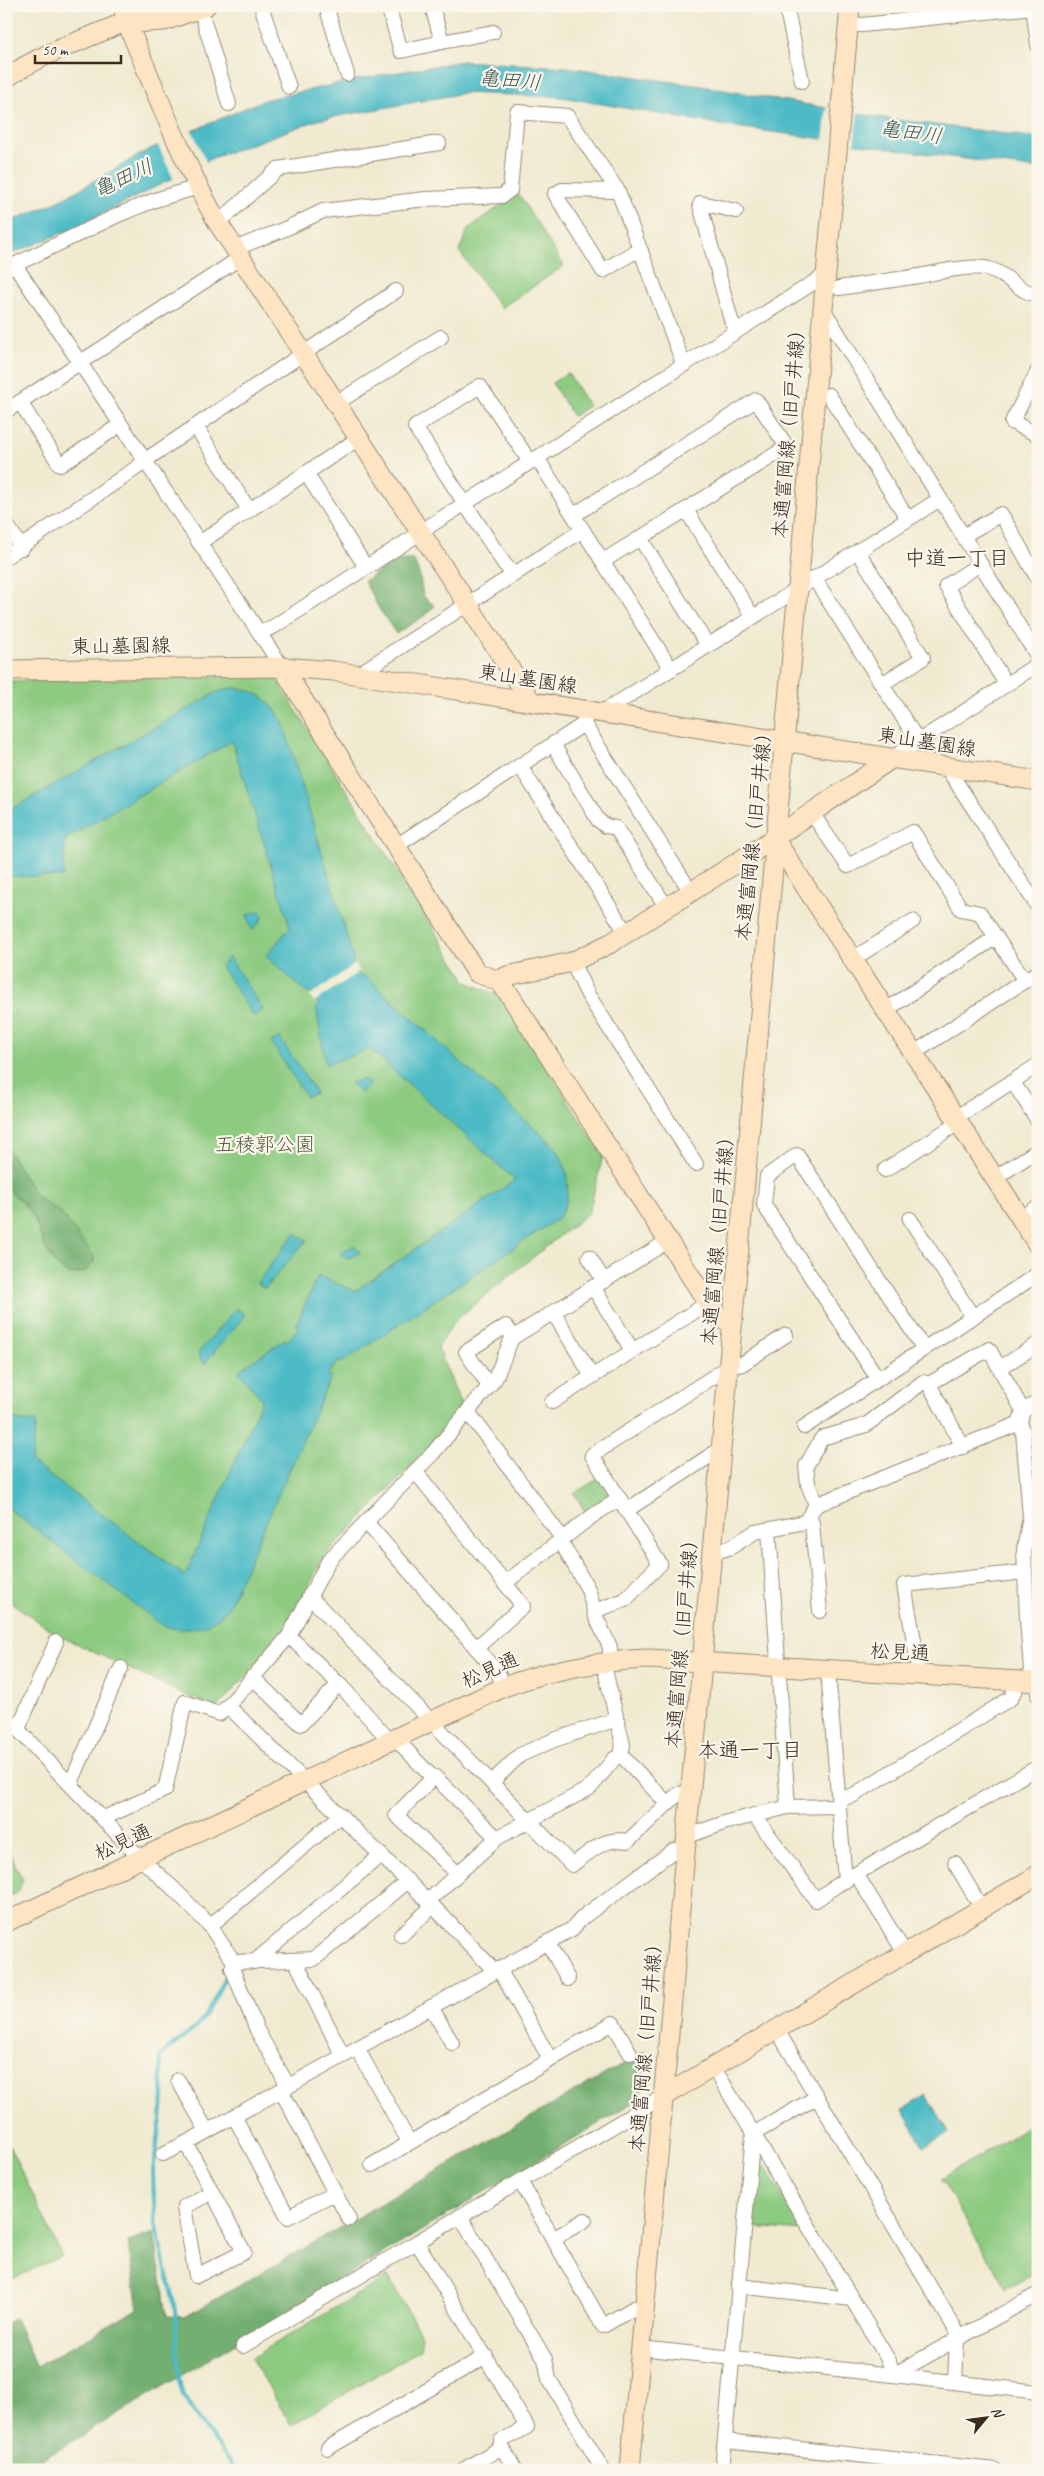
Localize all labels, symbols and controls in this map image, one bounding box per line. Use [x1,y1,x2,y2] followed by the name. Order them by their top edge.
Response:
[35,32,121,64] scale bar
[42,41,69,60] text: 50 m
[477,64,543,96] water label: 亀田川
[878,115,944,149] water label: 亀田川
[89,153,157,203] water label: 亀田川
[767,318,811,540] street label: 本通富岡線（旧戸井線）
[905,545,1010,571] district label: 中道一丁目
[71,633,171,659] street label: 東山墓園線
[477,659,579,699] street label: 東山墓園線
[730,721,778,943] street label: 本通富岡線（旧戸井線）
[876,722,978,762] street label: 東山墓園線
[696,1125,740,1347] street label: 本通富岡線（旧戸井線）
[215,1132,315,1157] park label: 五稜郭公園
[660,1528,704,1750] street label: 本通富岡線（旧戸井線）
[869,1638,931,1666] street label: 松見通
[458,1646,522,1694] street label: 松見通
[698,1737,803,1763] district label: 本通一丁目
[91,1818,155,1866] street label: 松見通
[624,1932,668,2154] street label: 本通富岡線（旧戸井線）
[962,2394,1012,2444] north arrow
[987,2404,1008,2422] text: N

